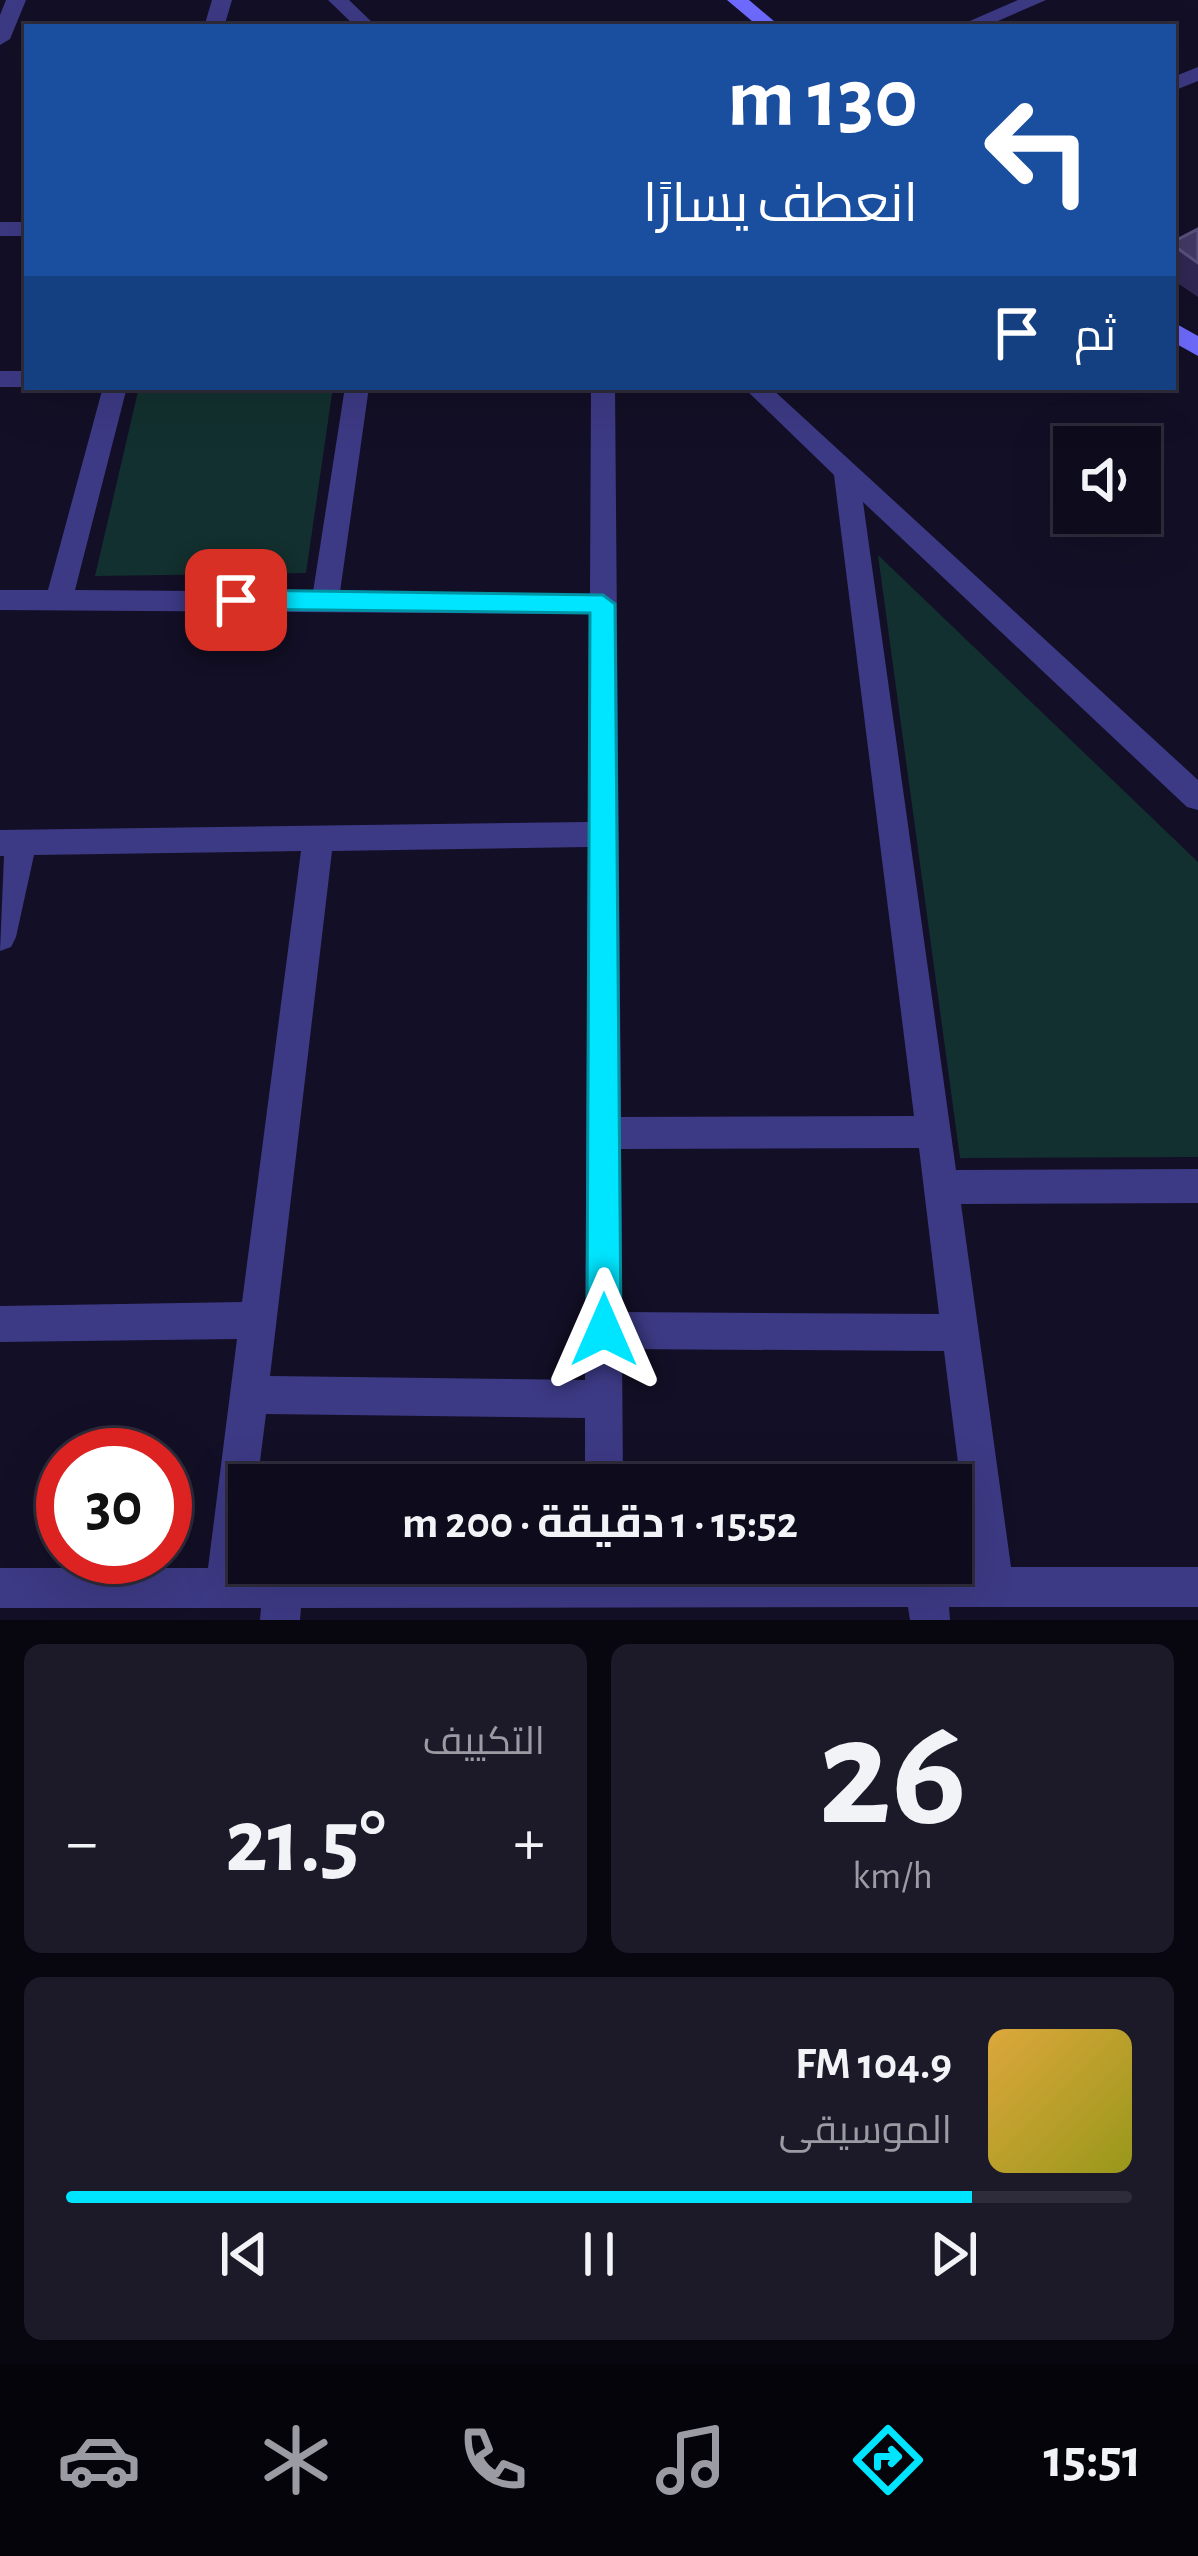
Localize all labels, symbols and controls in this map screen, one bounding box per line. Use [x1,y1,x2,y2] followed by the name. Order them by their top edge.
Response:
[727,58,918,142] text: 130 m
[960,72,1116,228] icon: left
[643,178,918,232] text: انعطف يسارًا
[984,300,1050,366] icon: arrive
[1074,314,1116,359] text: ثم
[1053,426,1161,534] map controls
[1053,426,1161,534] button: sound
[185,549,287,651] pin
[203,567,269,633] icon: arrive
[541,1267,667,1393] position arrow
[36,1428,192,1584] speed limit sign: 30
[402,1501,798,1546] text: 15:52 · 1 دقيقة · 200 m
[818,1697,967,1853] text: 26
[423,1723,545,1762] text: التكييف
[225,1798,386,1888] text: 21.5°
[66,1810,98,1876] text: −
[513,1810,545,1876] text: +
[852,1857,933,1896] text: km/h
[795,2042,952,2087] text: 104.9 FM
[779,2112,952,2151] text: الموسيقى
[211,2221,277,2287] icon: previous
[566,2221,632,2287] icon: pause
[921,2221,987,2287] icon: next
[57,2418,141,2502] icon: car
[254,2418,338,2502] icon: climate
[451,2418,535,2502] icon: phone
[649,2418,733,2502] icon: music
[846,2418,930,2502] icon: directions
[1043,2433,1141,2487] text: 15:51

